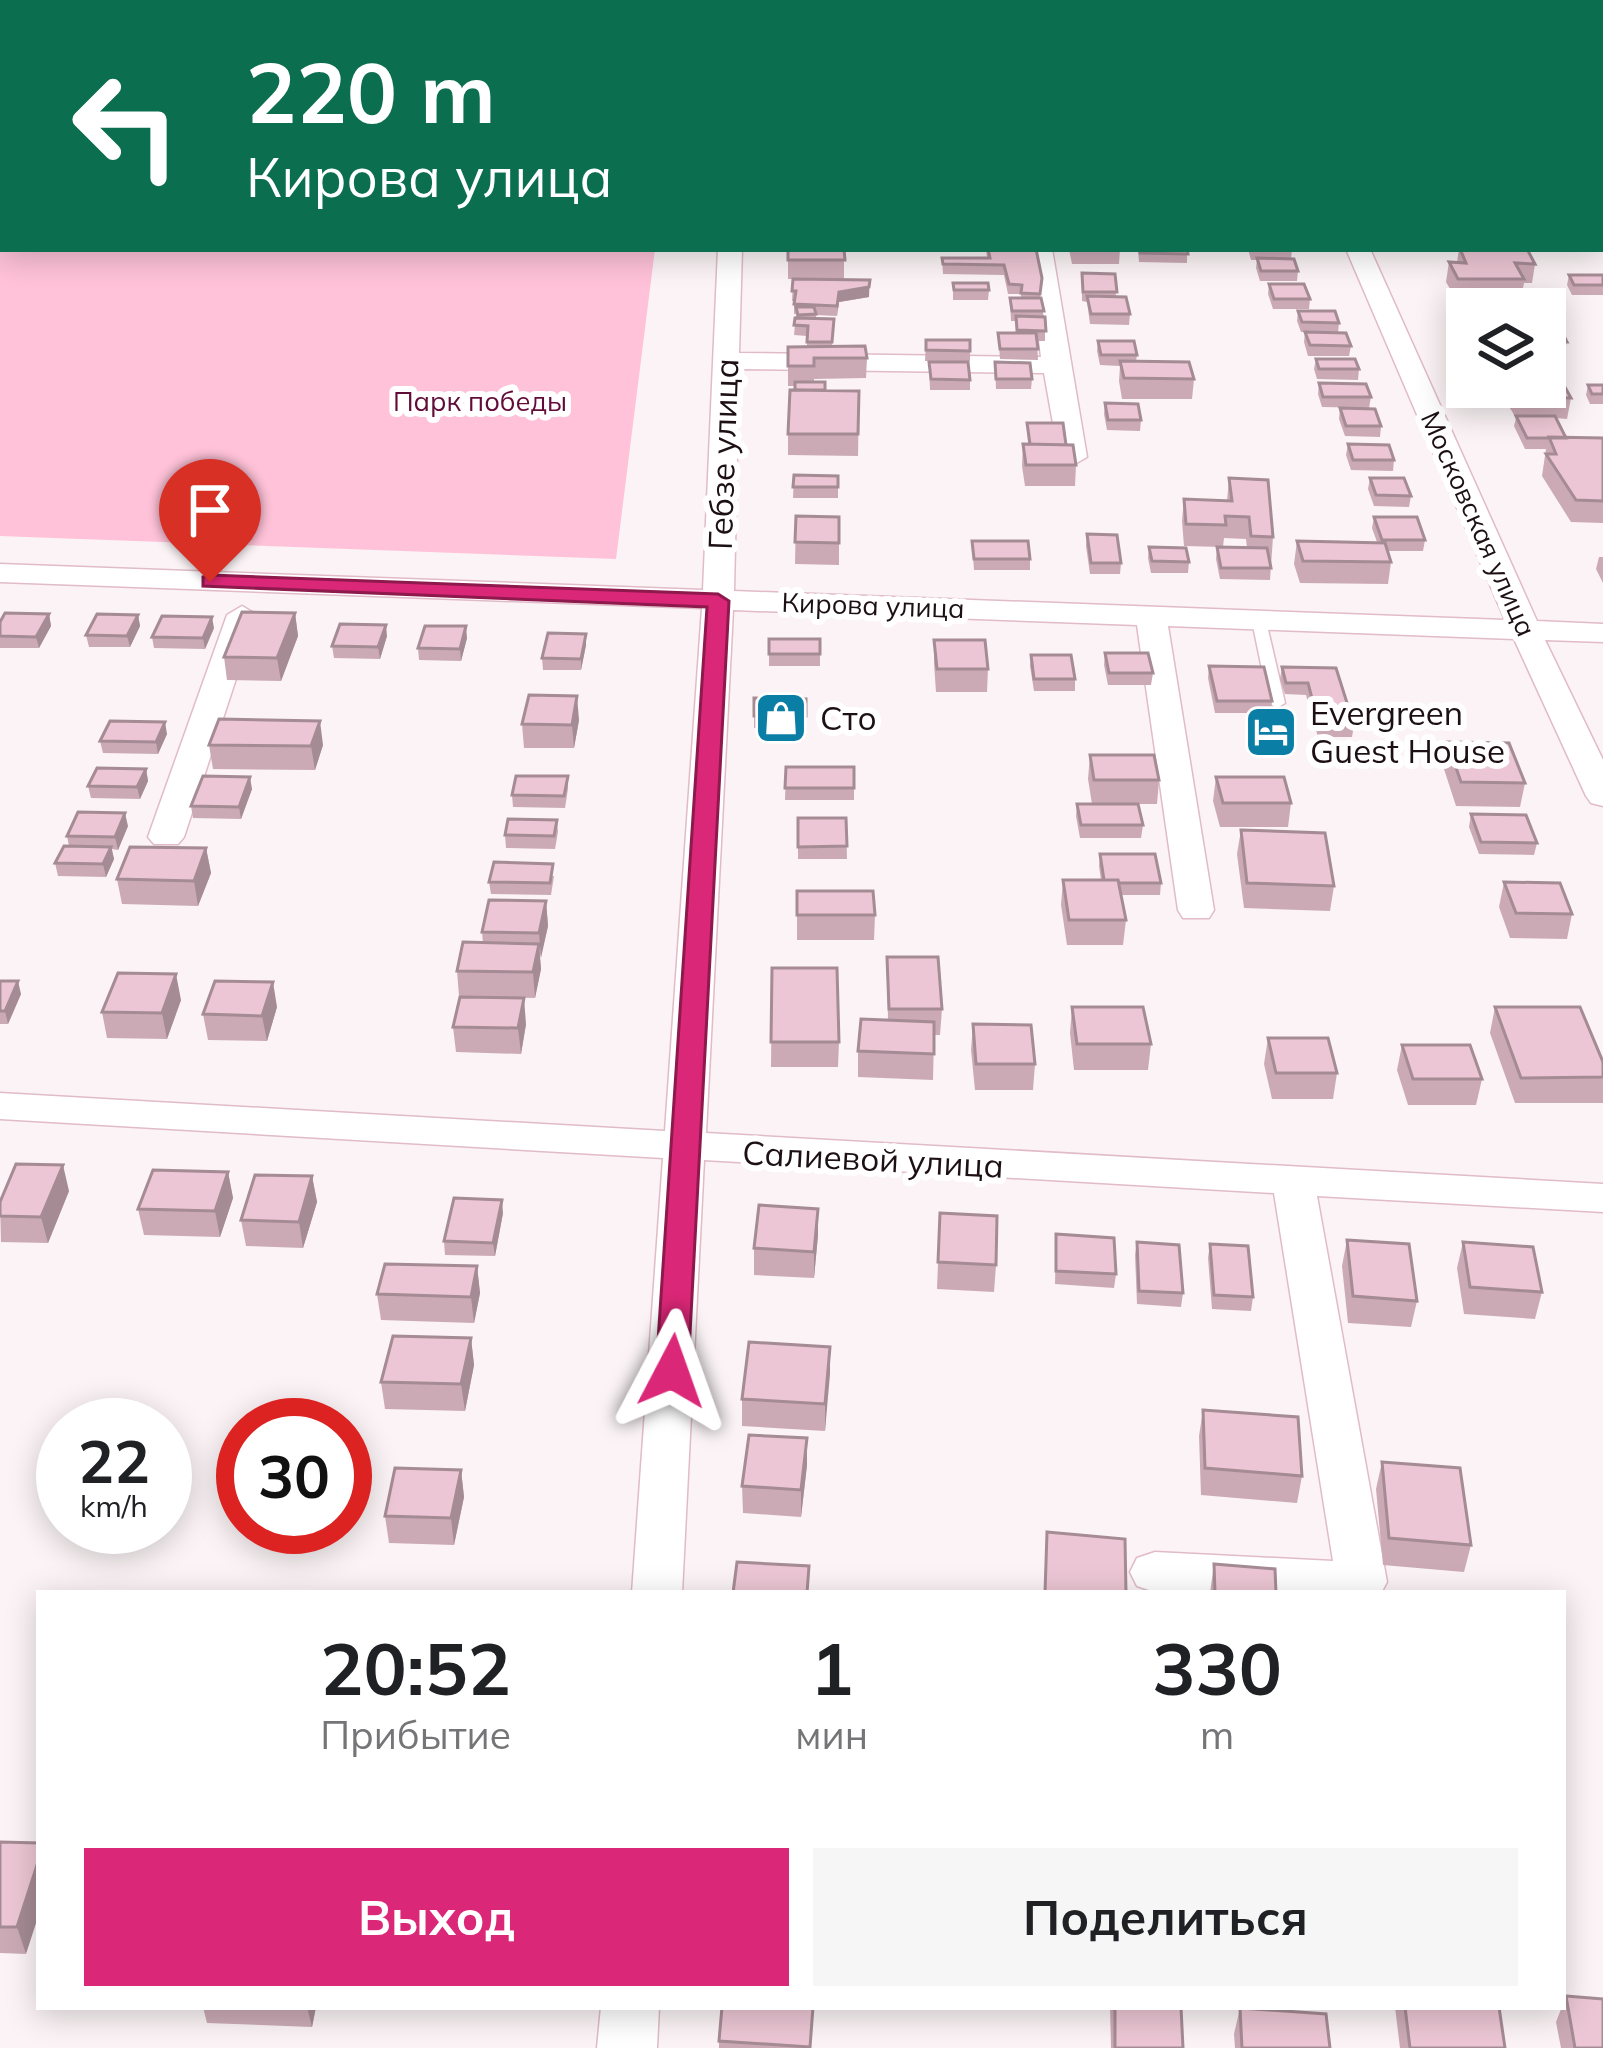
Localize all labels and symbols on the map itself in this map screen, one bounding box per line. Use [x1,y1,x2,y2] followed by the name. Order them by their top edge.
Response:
[699,357,746,550] street label: Гебзе улица
[393,384,567,418] park label: Парк победы
[1414,406,1544,641] street label: Московская улица
[159,459,261,582] pin
[781,585,965,625] street label: Кирова улица
[753,690,809,746] shop icon: Сто
[1310,692,1505,771] place label: Evergreen Guest House
[820,697,877,738] place label: Сто
[1243,704,1299,760] hotel icon: Evergreen Guest House
[741,1131,1005,1186] street label: Салиевой улица
[609,1308,735,1434] position arrow
[216,1398,372,1554] speed limit sign: 30

